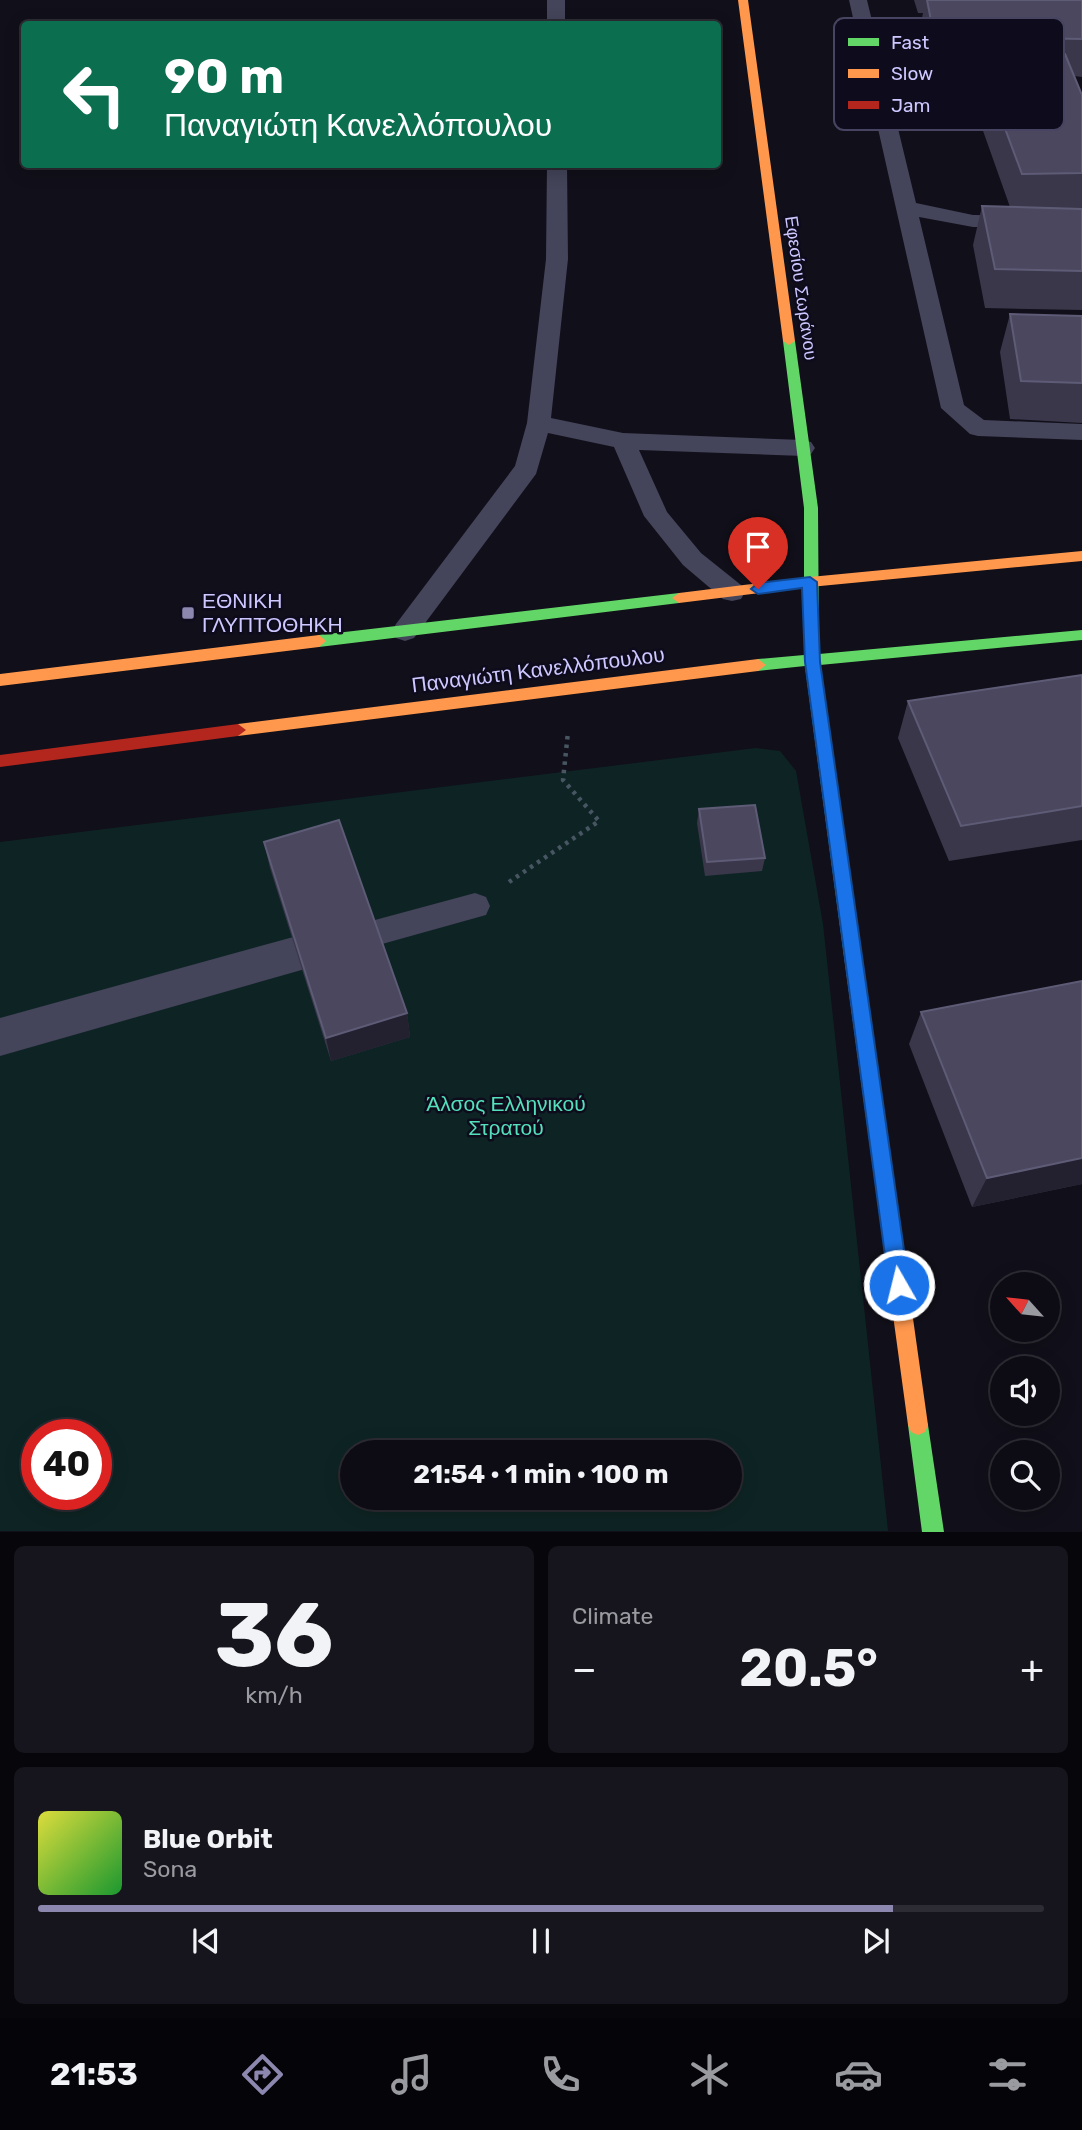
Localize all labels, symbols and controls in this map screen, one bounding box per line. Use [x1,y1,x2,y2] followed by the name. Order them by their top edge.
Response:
[834,18,1064,130] legend
[891,31,930,54] text: Fast
[164,47,284,105] text: 90 m
[49,49,140,140] icon: left
[891,62,933,85] text: Slow
[891,94,930,117] text: Jam
[164,106,552,144] text: Παναγιώτη Κανελλόπουλου
[780,214,822,362] street label: Εφεσίου Σωράνου
[728,517,788,589] pin
[739,528,777,566] icon: arrive
[202,588,343,637] place label: ΕΘΝΙΚΗ ΓΛΥΠΤΟΘΗΚΗ
[180,605,196,621] marker: ΕΘΝΙΚΗ ΓΛΥΠΤΟΘΗΚΗ
[410,642,666,697] street label: Παναγιώτη Κανελλόπουλου
[426,1091,586,1140] park label: Άλσος Ελληνικού Στρατού
[862,1248,936,1322] position arrow
[990,1272,1060,1342] north arrow
[990,1272,1060,1510] map controls
[990,1356,1060,1426] button: sound
[21,1419,112,1510] speed limit sign: 40
[990,1440,1060,1510] button: search
[413,1459,669,1490] text: 21:54 · 1 min · 100 m
[214,1581,334,1689] text: 36
[572,1602,653,1630] text: Climate
[739,1637,878,1699] text: 20.5°
[572,1646,597,1692] text: −
[1020,1646,1044,1692] text: +
[245,1681,303,1709] text: km/h
[143,1824,273,1855] text: Blue Orbit
[143,1855,197,1883] text: Sona
[187,1922,225,1960] icon: previous
[522,1922,560,1960] icon: pause
[857,1922,895,1960] icon: next
[238,2050,287,2099] icon: directions
[387,2050,436,2099] icon: music
[536,2050,585,2099] icon: phone
[685,2050,734,2099] icon: climate
[834,2050,883,2099] icon: car
[983,2050,1032,2099] icon: filters
[50,2055,138,2093] text: 21:53

